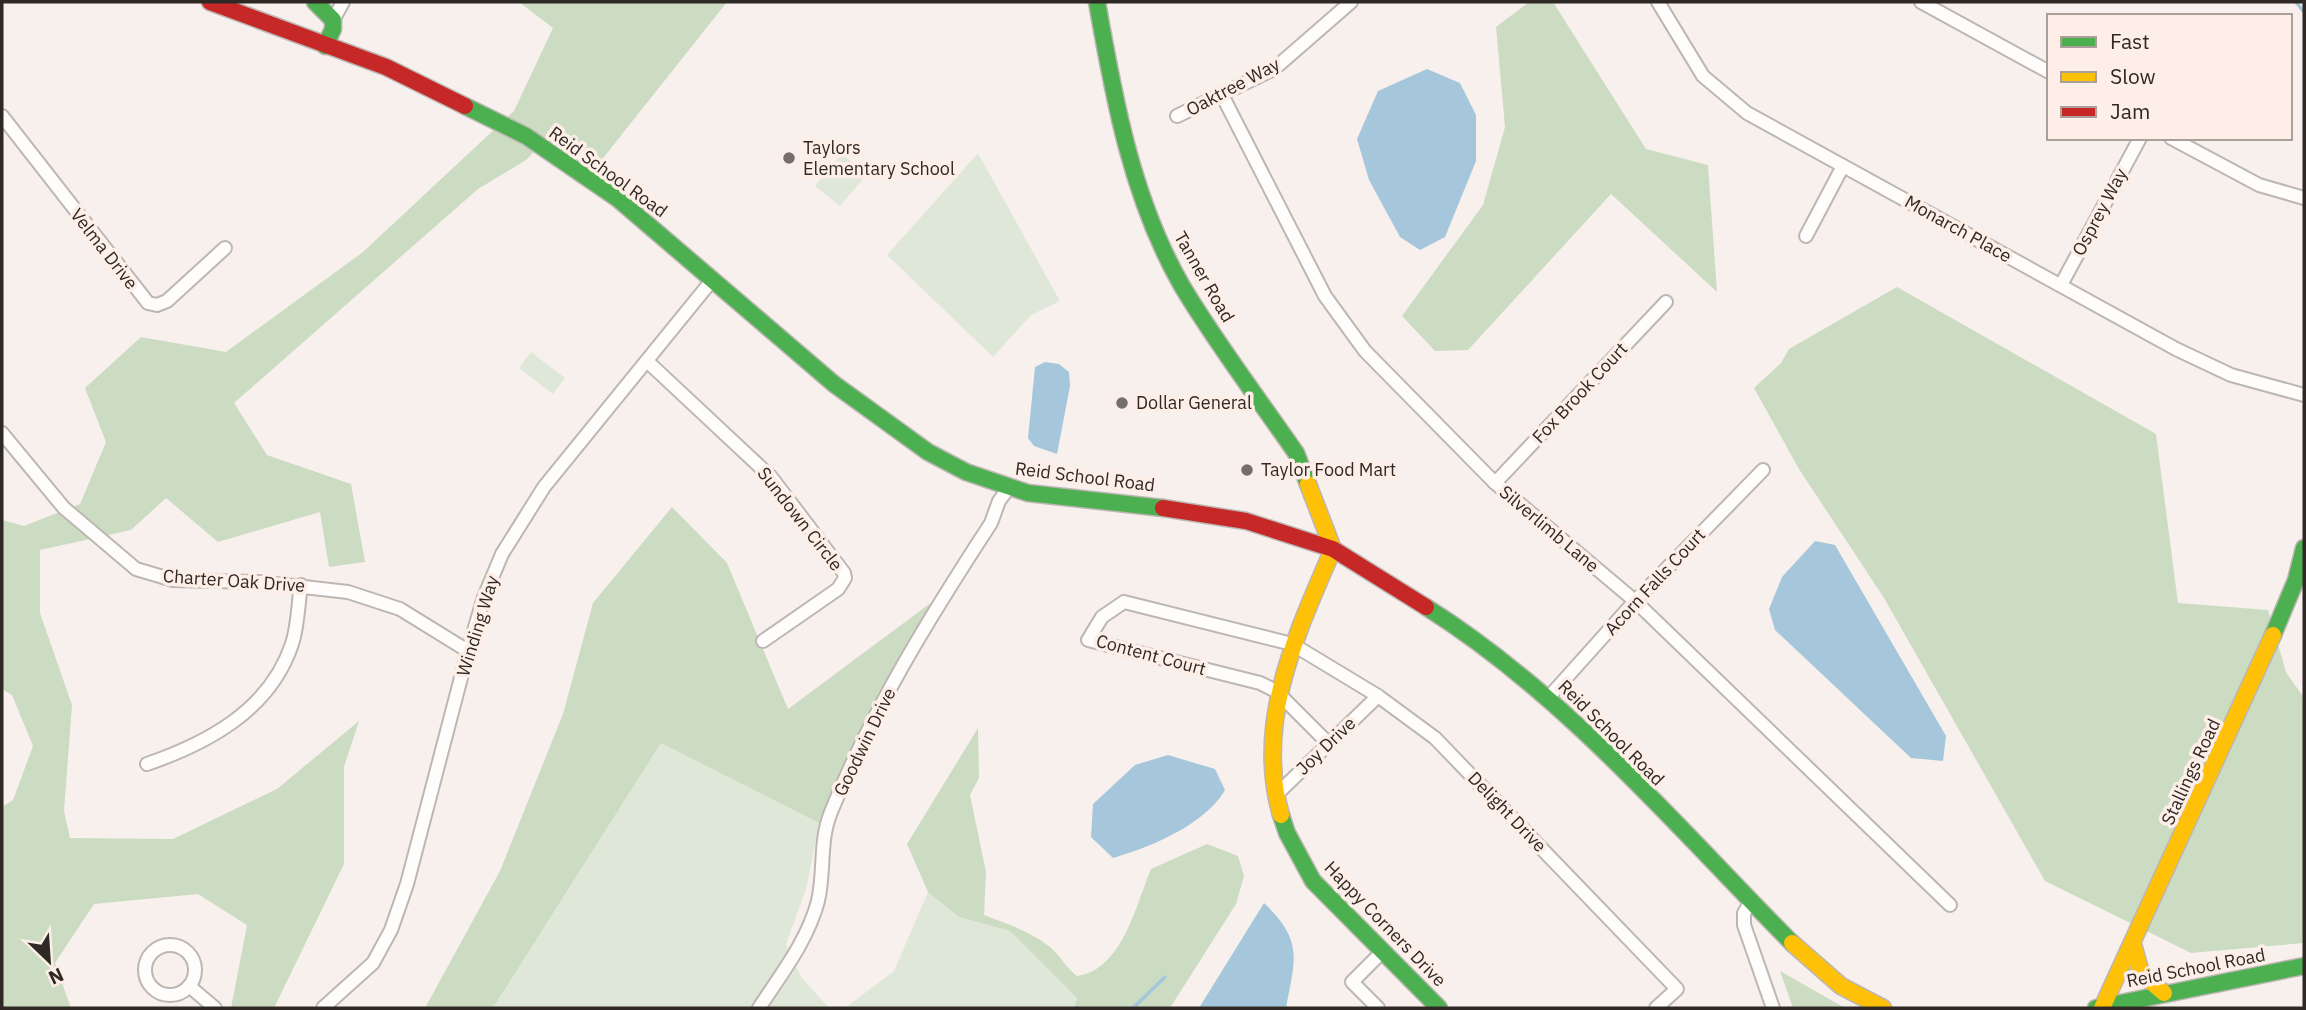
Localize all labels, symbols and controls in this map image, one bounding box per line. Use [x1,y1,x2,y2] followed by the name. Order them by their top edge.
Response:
[2047,14,2292,140] legend
[2110,27,2150,55] text: Fast
[1182,52,1284,121] street label: Oaktree Way
[2110,62,2156,90] text: Slow
[2110,97,2150,125] text: Jam
[545,121,672,222] street label: Reid School Road
[803,136,955,180] place label: Taylors Elementary School
[781,150,797,166] marker: Taylors Elementary School
[2067,164,2132,259] street label: Osprey Way
[1901,190,2016,267] street label: Monarch Place
[66,204,143,294] street label: Velma Drive
[1169,227,1240,326] street label: Tanner Road
[1527,337,1632,448] street label: Fox Brook Court
[1136,391,1252,414] place label: Dollar General
[1114,395,1130,411] marker: Dollar General
[1014,457,1156,496] street label: Reid School Road
[1261,458,1396,481] place label: Taylor Food Mart
[753,462,848,575] street label: Sundown Circle
[1239,462,1255,478] marker: Taylor Food Mart
[1495,480,1604,577] street label: Silverlimb Lane
[1599,523,1710,640] street label: Acorn Falls Court
[162,564,306,597] street label: Charter Oak Drive
[451,573,504,679] street label: Winding Way
[1094,629,1209,680] street label: Content Court
[1553,675,1669,791] street label: Reid School Road
[828,684,901,800] street label: Goodwin Drive
[1291,712,1360,780] street label: Joy Drive
[2156,715,2225,829] street label: Stallings Road
[1463,766,1552,857] street label: Delight Drive
[1320,856,1451,991] street label: Happy Corners Drive
[14,926,84,996] north arrow
[2125,943,2267,992] street label: Reid School Road
[45,963,67,990] text: N

